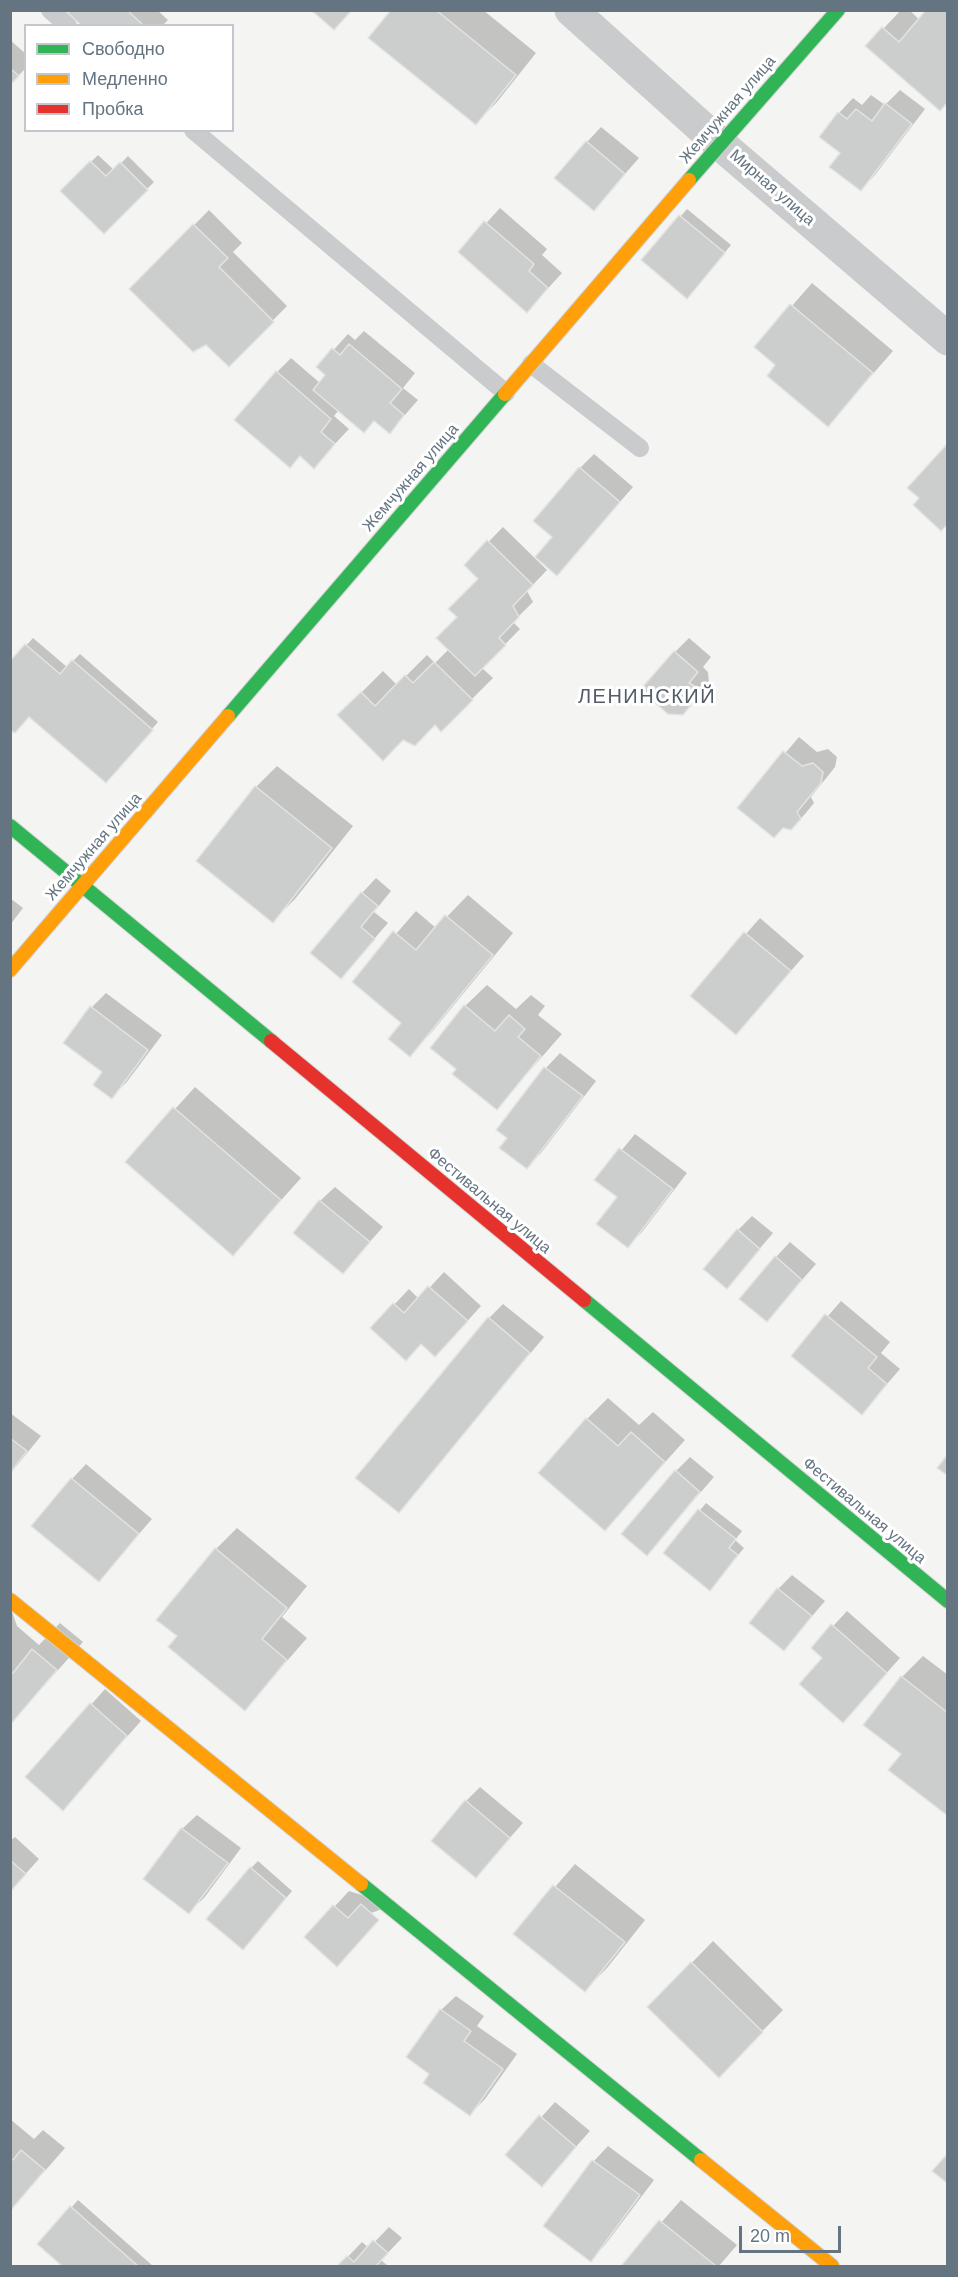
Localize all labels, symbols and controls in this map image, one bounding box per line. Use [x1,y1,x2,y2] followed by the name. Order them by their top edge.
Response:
[24,24,234,132] legend
[82,39,165,59] text: Свободно
[676,52,780,168] street label: Жемчужная улица
[82,69,168,89] text: Медленно
[82,99,144,119] text: Пробка
[726,146,818,230] street label: Мирная улица
[359,420,463,536] street label: Жемчужная улица
[578,685,716,709] district label: ЛЕНИНСКИЙ
[42,789,146,905] street label: Жемчужная улица
[423,1144,555,1258] street label: Фестивальная улица
[798,1454,930,1568] street label: Фестивальная улица
[742,2214,844,2252] scale bar
[750,2226,790,2246] text: 20 m

